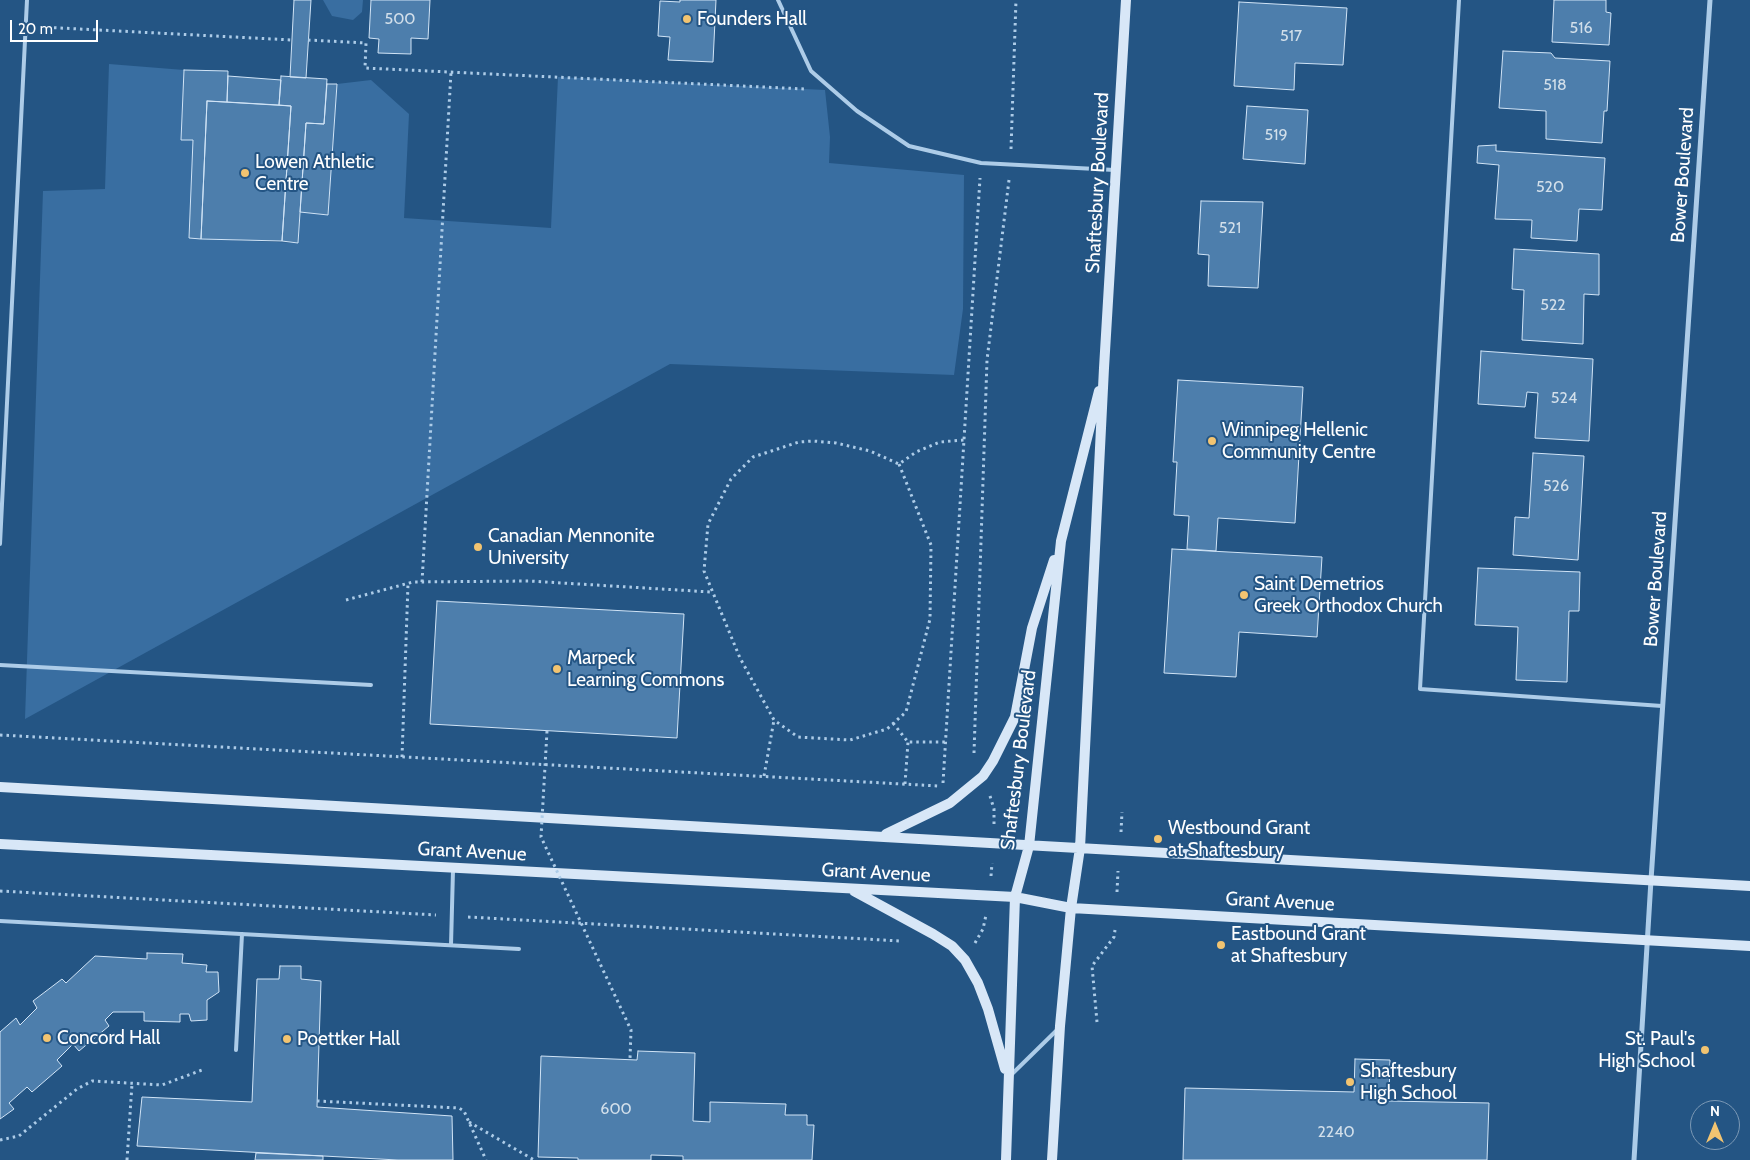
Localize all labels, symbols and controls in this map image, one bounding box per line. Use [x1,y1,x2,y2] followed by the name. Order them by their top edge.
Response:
[697,8,807,30] place label: Founders Hall
[385,9,415,29] house number: 500
[12,10,100,42] scale bar
[681,13,693,25] marker: Founders Hall
[1570,18,1592,38] house number: 516
[18,20,53,38] text: 20 m
[1280,26,1302,46] house number: 517
[1543,75,1567,95] house number: 518
[1082,92,1114,274] street label: Shaftesbury Boulevard
[1667,106,1699,244] street label: Bower Boulevard
[1265,125,1287,145] house number: 519
[255,151,374,195] place label: Lowen Athletic Centre
[239,167,251,179] marker: Lowen Athletic Centre
[1536,177,1564,197] house number: 520
[1219,218,1241,238] house number: 521
[1540,295,1566,315] house number: 522
[1551,388,1577,408] house number: 524
[1222,419,1376,463] place label: Winnipeg Hellenic Community Centre
[1206,435,1218,447] marker: Winnipeg Hellenic Community Centre
[1543,476,1569,496] house number: 526
[1640,510,1672,648] street label: Bower Boulevard
[488,525,654,569] place label: Canadian Mennonite University
[472,541,484,553] marker: Canadian Mennonite University
[1254,573,1443,617] place label: Saint Demetrios Greek Orthodox Church
[1238,589,1250,601] marker: Saint Demetrios Greek Orthodox Church
[567,647,724,691] place label: Marpeck Learning Commons
[551,663,563,675] marker: Marpeck Learning Commons
[997,669,1041,851] street label: Shaftesbury Boulevard
[1168,817,1310,861] place label: Westbound Grant at Shaftesbury
[1152,833,1164,845] marker: Westbound Grant at Shaftesbury
[417,838,527,866] street label: Grant Avenue
[821,859,931,887] street label: Grant Avenue
[1225,888,1335,916] street label: Grant Avenue
[1231,923,1366,967] place label: Eastbound Grant at Shaftesbury
[1215,939,1227,951] marker: Eastbound Grant at Shaftesbury
[57,1027,160,1049] place label: Concord Hall
[297,1028,400,1050] place label: Poettker Hall
[1598,1028,1695,1072] place label: St. Paul's High School
[41,1032,53,1044] marker: Concord Hall
[281,1033,293,1045] marker: Poettker Hall
[1699,1044,1711,1056] marker: St. Paul's High School
[1360,1060,1457,1104] place label: Shaftesbury High School
[1344,1076,1356,1088] marker: Shaftesbury High School
[600,1099,632,1119] house number: 600
[1690,1100,1740,1150] north arrow
[1710,1102,1720,1120] text: N
[1317,1122,1355,1142] house number: 2240

